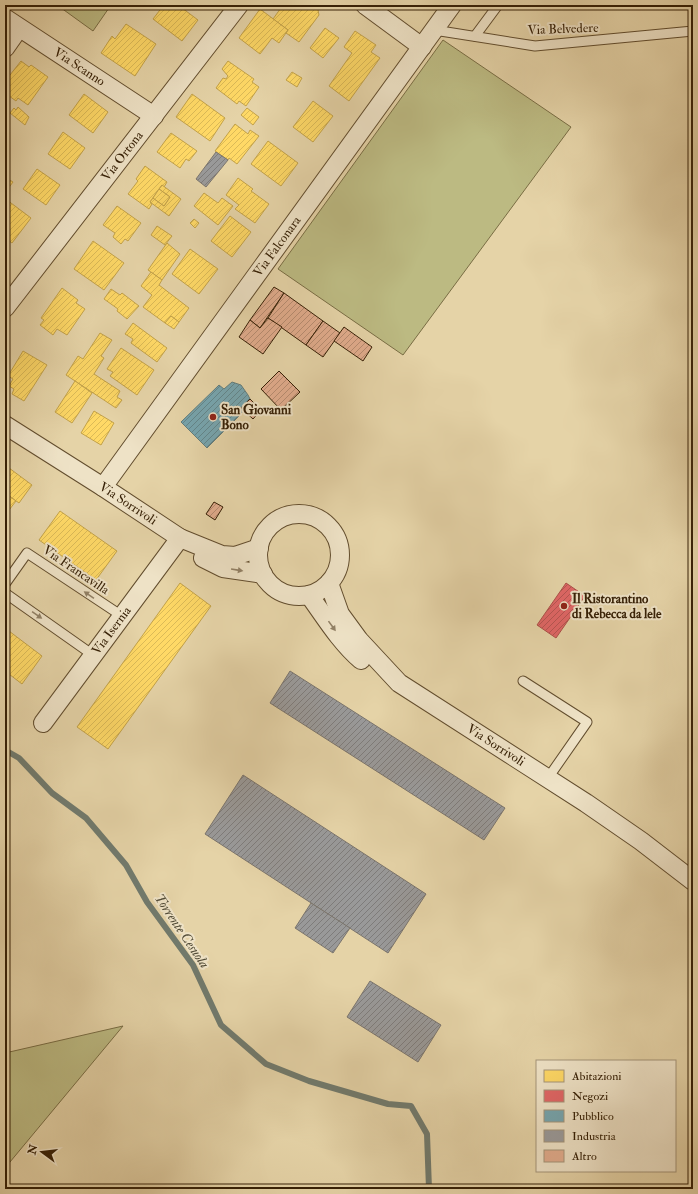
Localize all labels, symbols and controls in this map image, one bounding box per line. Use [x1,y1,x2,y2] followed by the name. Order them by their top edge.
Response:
[527,20,599,38] street label: Via Belvedere
[51,44,108,90] street label: Via Scanno
[98,127,147,184] street label: Via Ortona
[250,213,305,280] street label: Via Falconara
[221,402,292,433] place label: San Giovanni Bono
[208,412,218,422] marker: San Giovanni Bono
[96,479,160,529] street label: Via Sorrivoli
[40,542,113,598] street label: Via Francavilla
[231,567,243,573] one-way arrow
[84,591,95,599] one-way arrow
[572,591,662,622] place label: Il Ristorantino di Rebecca da lele
[559,601,569,611] marker: Il Ristorantino di Rebecca da lele
[88,603,135,658] street label: Via Isernia
[31,611,42,619] one-way arrow
[328,621,336,632] one-way arrow
[464,721,528,770] street label: Via Sorrivoli
[151,891,213,972] water label: Torrente Cesuola
[536,1060,676,1172] legend
[571,1069,622,1084] text: Abitazioni
[572,1089,608,1104] text: Negozi
[572,1109,614,1124] text: Pubblico
[572,1129,617,1144] text: Industria
[22,1132,62,1172] north arrow
[25,1142,41,1157] text: N
[571,1149,597,1164] text: Altro

